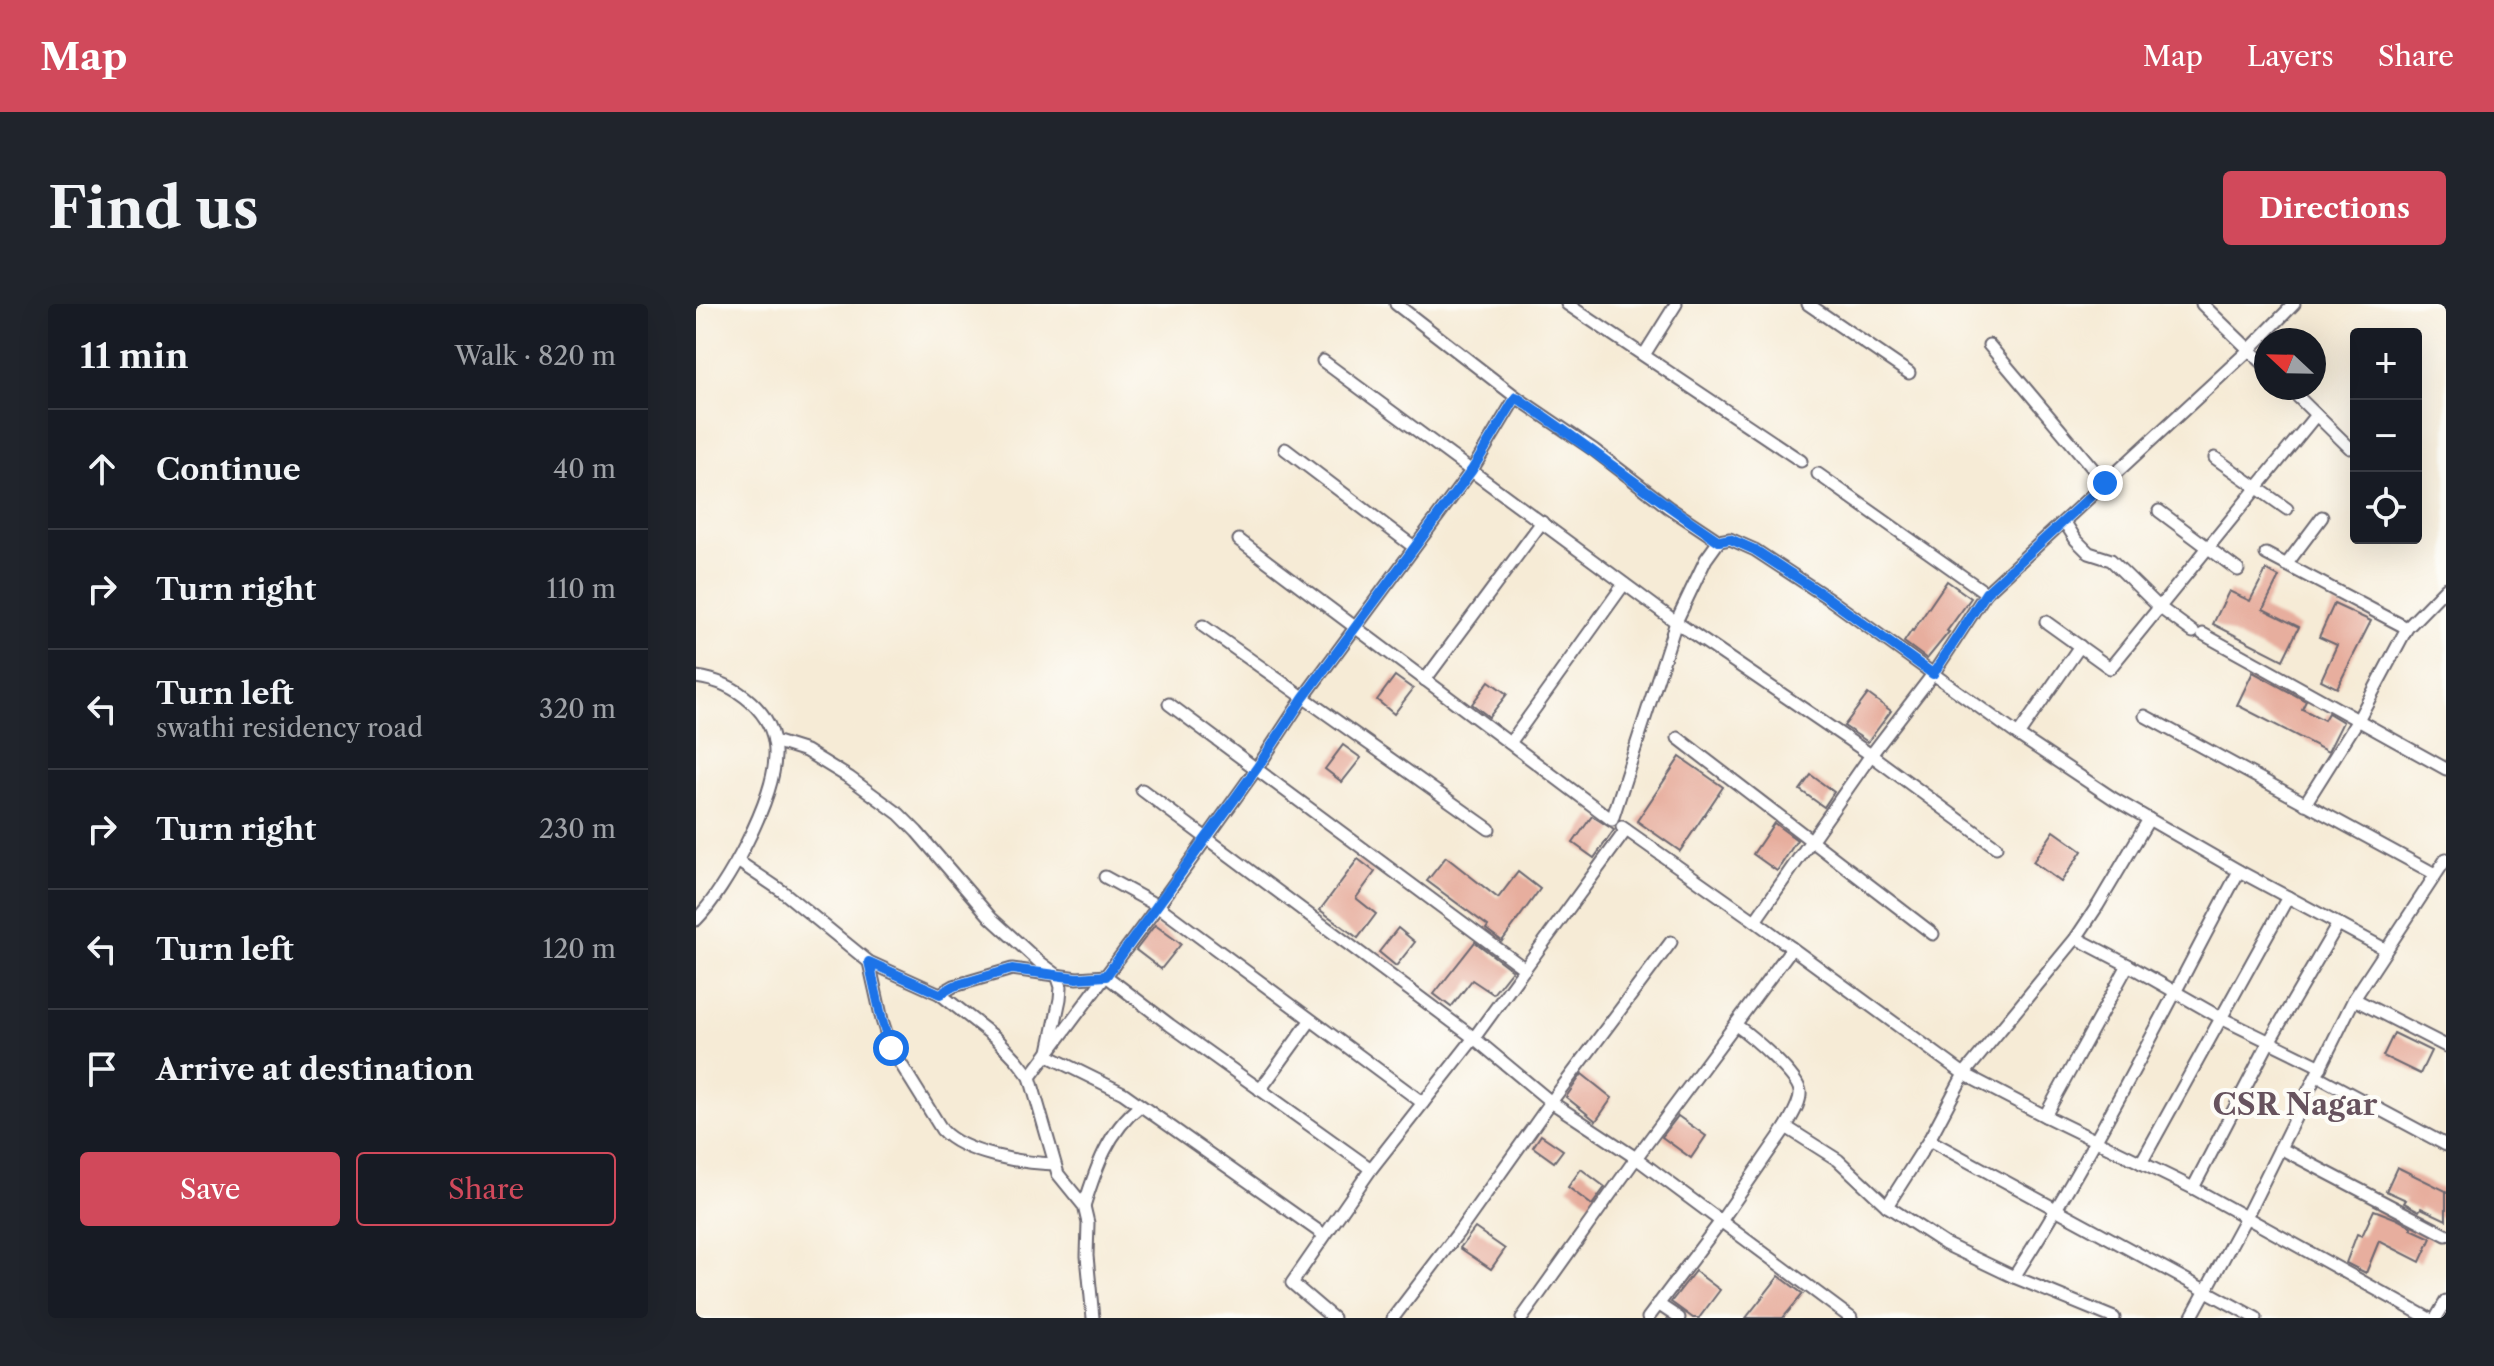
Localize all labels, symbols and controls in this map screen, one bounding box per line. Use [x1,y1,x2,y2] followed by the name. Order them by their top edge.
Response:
[40,33,128,80] text: Map
[2143,39,2203,73] text: Map
[2247,39,2334,73] text: Layers
[2378,39,2454,73] text: Share
[2223,171,2446,245] button: Directions
[48,174,259,243] text: Find us
[2254,328,2326,400] north arrow
[2350,328,2422,544] map controls
[2350,328,2422,400] button: +
[80,335,188,377] text: 11 min
[455,340,616,372] text: Walk · 820 m
[2350,400,2422,472] button: −
[80,447,124,491] icon: ahead
[156,451,301,488] text: Continue
[553,453,616,485] text: 40 m
[2087,465,2123,501] route end
[2350,472,2422,544] button: locate
[80,567,124,611] icon: right
[156,571,316,608] text: Turn right
[547,573,616,605] text: 110 m
[156,675,293,712] text: Turn left
[80,687,124,731] icon: left
[539,693,616,725] text: 320 m
[156,712,423,744] text: swathi residency road
[80,807,124,851] icon: right
[156,811,316,848] text: Turn right
[539,813,616,845] text: 230 m
[80,927,124,971] icon: left
[156,931,293,968] text: Turn left
[542,933,616,965] text: 120 m
[873,1030,909,1066] route start
[80,1047,124,1091] icon: arrive
[156,1051,474,1088] text: Arrive at destination
[2212,1086,2378,1123] district label: CSR Nagar
[80,1152,340,1226] button: Save
[356,1152,616,1226] button: Share

